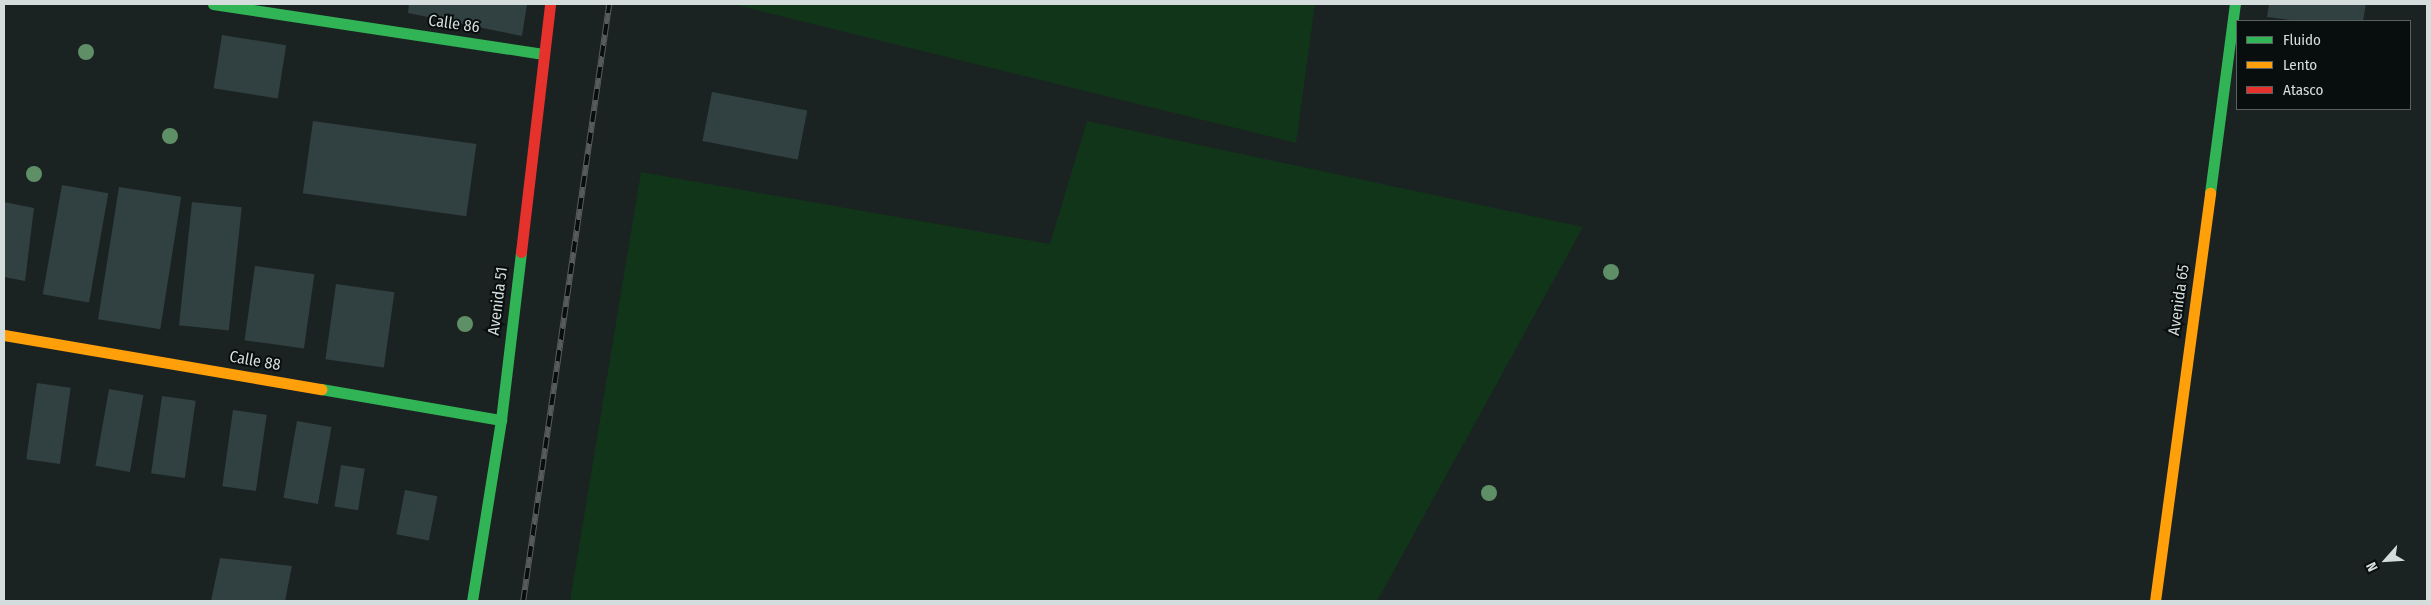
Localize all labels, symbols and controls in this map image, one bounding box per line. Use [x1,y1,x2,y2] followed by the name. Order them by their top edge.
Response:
[427,11,481,37] street label: Calle 86
[2236,20,2411,110] legend
[2283,31,2321,49] text: Fluido
[2283,56,2317,74] text: Lento
[2283,81,2323,99] text: Atasco
[2165,263,2193,337] street label: Avenida 65
[484,266,512,336] street label: Avenida 51
[228,347,282,375] street label: Calle 88
[2361,535,2411,585] north arrow
[2363,559,2382,574] text: N

